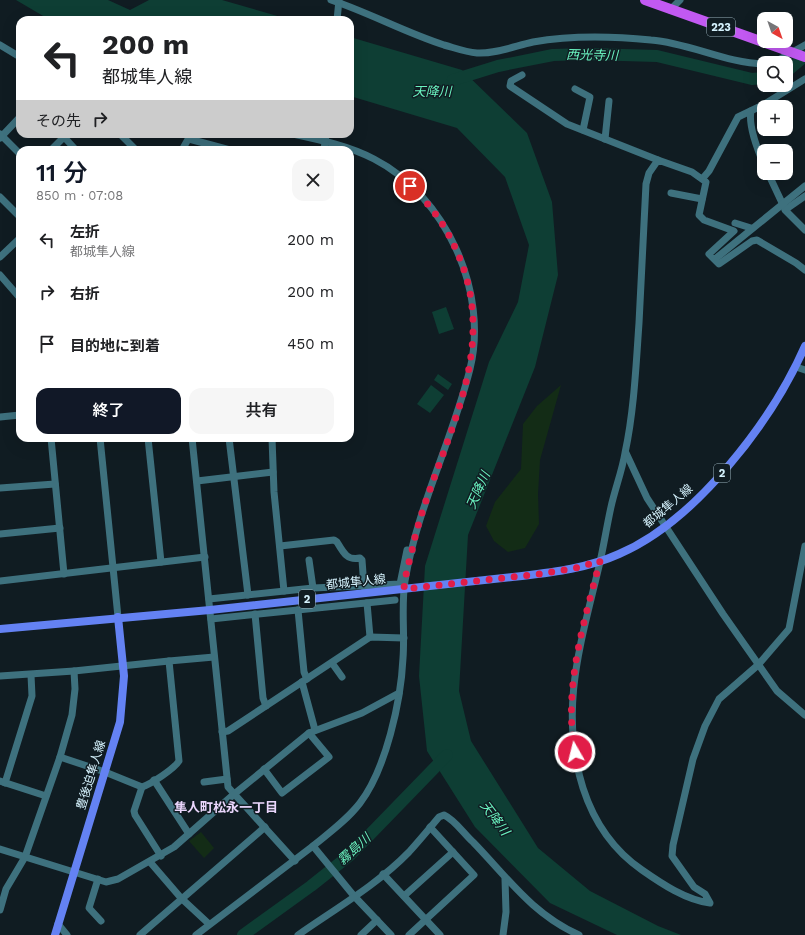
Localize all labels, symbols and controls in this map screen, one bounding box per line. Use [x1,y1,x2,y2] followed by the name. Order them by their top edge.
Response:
[757,12,793,48] north arrow
[757,12,793,180] map controls
[707,18,735,36] road number: 223
[102,28,189,61] text: 200 m
[36,32,88,84] icon: left
[566,47,620,63] water label: 西光寺川
[757,56,793,92] button: search
[102,66,192,87] text: 都城隼人線
[412,84,453,99] water label: 天降川
[757,100,793,136] button: +
[89,108,111,130] icon: right
[36,112,81,130] text: その先
[757,144,793,180] button: −
[36,159,87,187] text: 11 分
[292,159,334,201] button: close
[393,169,427,203] pin
[399,175,421,197] icon: arrive
[36,188,123,203] text: 850 m · 07:08
[70,223,100,241] text: 左折
[36,229,58,251] icon: left
[287,231,334,249] text: 200 m
[70,244,135,259] text: 都城隼人線
[36,281,58,303] icon: right
[287,283,334,301] text: 200 m
[70,285,100,303] text: 右折
[36,333,58,355] icon: arrive
[287,335,334,353] text: 450 m
[70,337,160,355] text: 目的地に到着
[36,388,181,434] button: 終了
[189,388,334,434] button: 共有
[714,464,730,482] road number: 2
[463,467,494,511] water label: 天降川
[641,481,695,531] street label: 都城隼人線
[325,572,387,592] street label: 都城隼人線
[299,590,315,608] road number: 2
[554,731,596,773] position arrow
[74,739,108,811] street label: 豊後迫隼人線
[477,798,514,840] water label: 天降川
[174,800,278,815] district label: 隼人町松永一丁目
[334,829,375,868] water label: 霧島川

